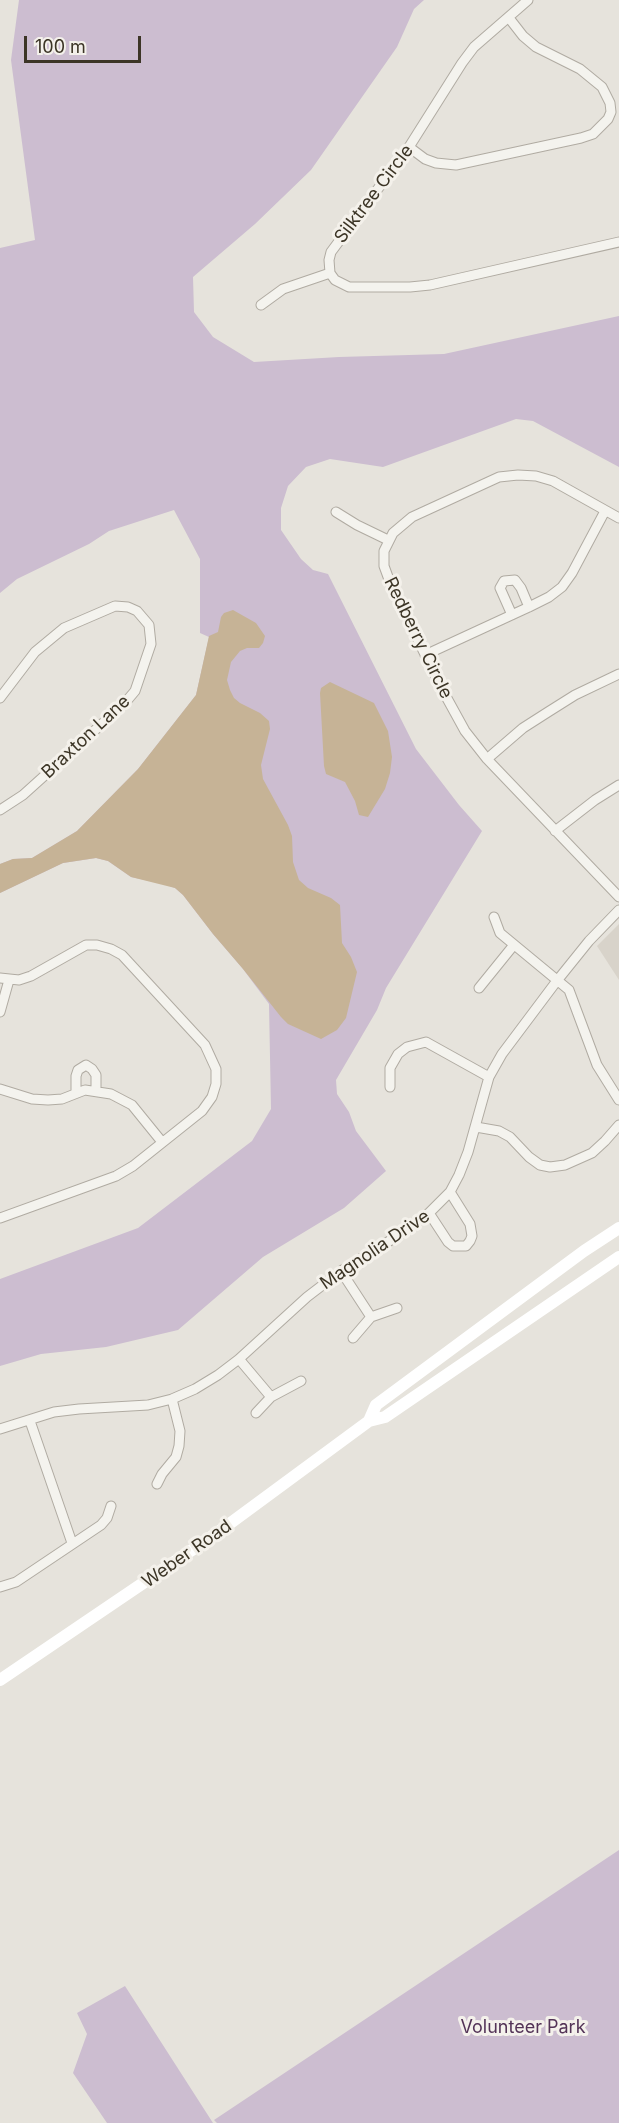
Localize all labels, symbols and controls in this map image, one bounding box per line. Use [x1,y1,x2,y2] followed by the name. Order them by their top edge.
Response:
[27,24,144,62] scale bar
[35,36,86,57] text: 100 m
[330,141,418,247] street label: Silktree Circle
[379,574,457,702] street label: Redberry Circle
[38,691,134,783] street label: Braxton Lane
[316,1205,434,1295] street label: Magnolia Drive
[138,1515,236,1593] street label: Weber Road
[460,2017,586,2039] park label: Volunteer Park

